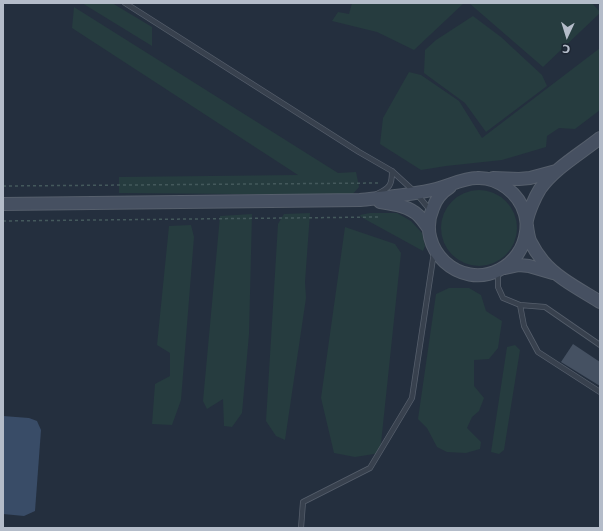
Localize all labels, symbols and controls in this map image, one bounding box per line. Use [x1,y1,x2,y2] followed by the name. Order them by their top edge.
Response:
[547,16,587,56] north arrow
[562,42,571,55] text: С

